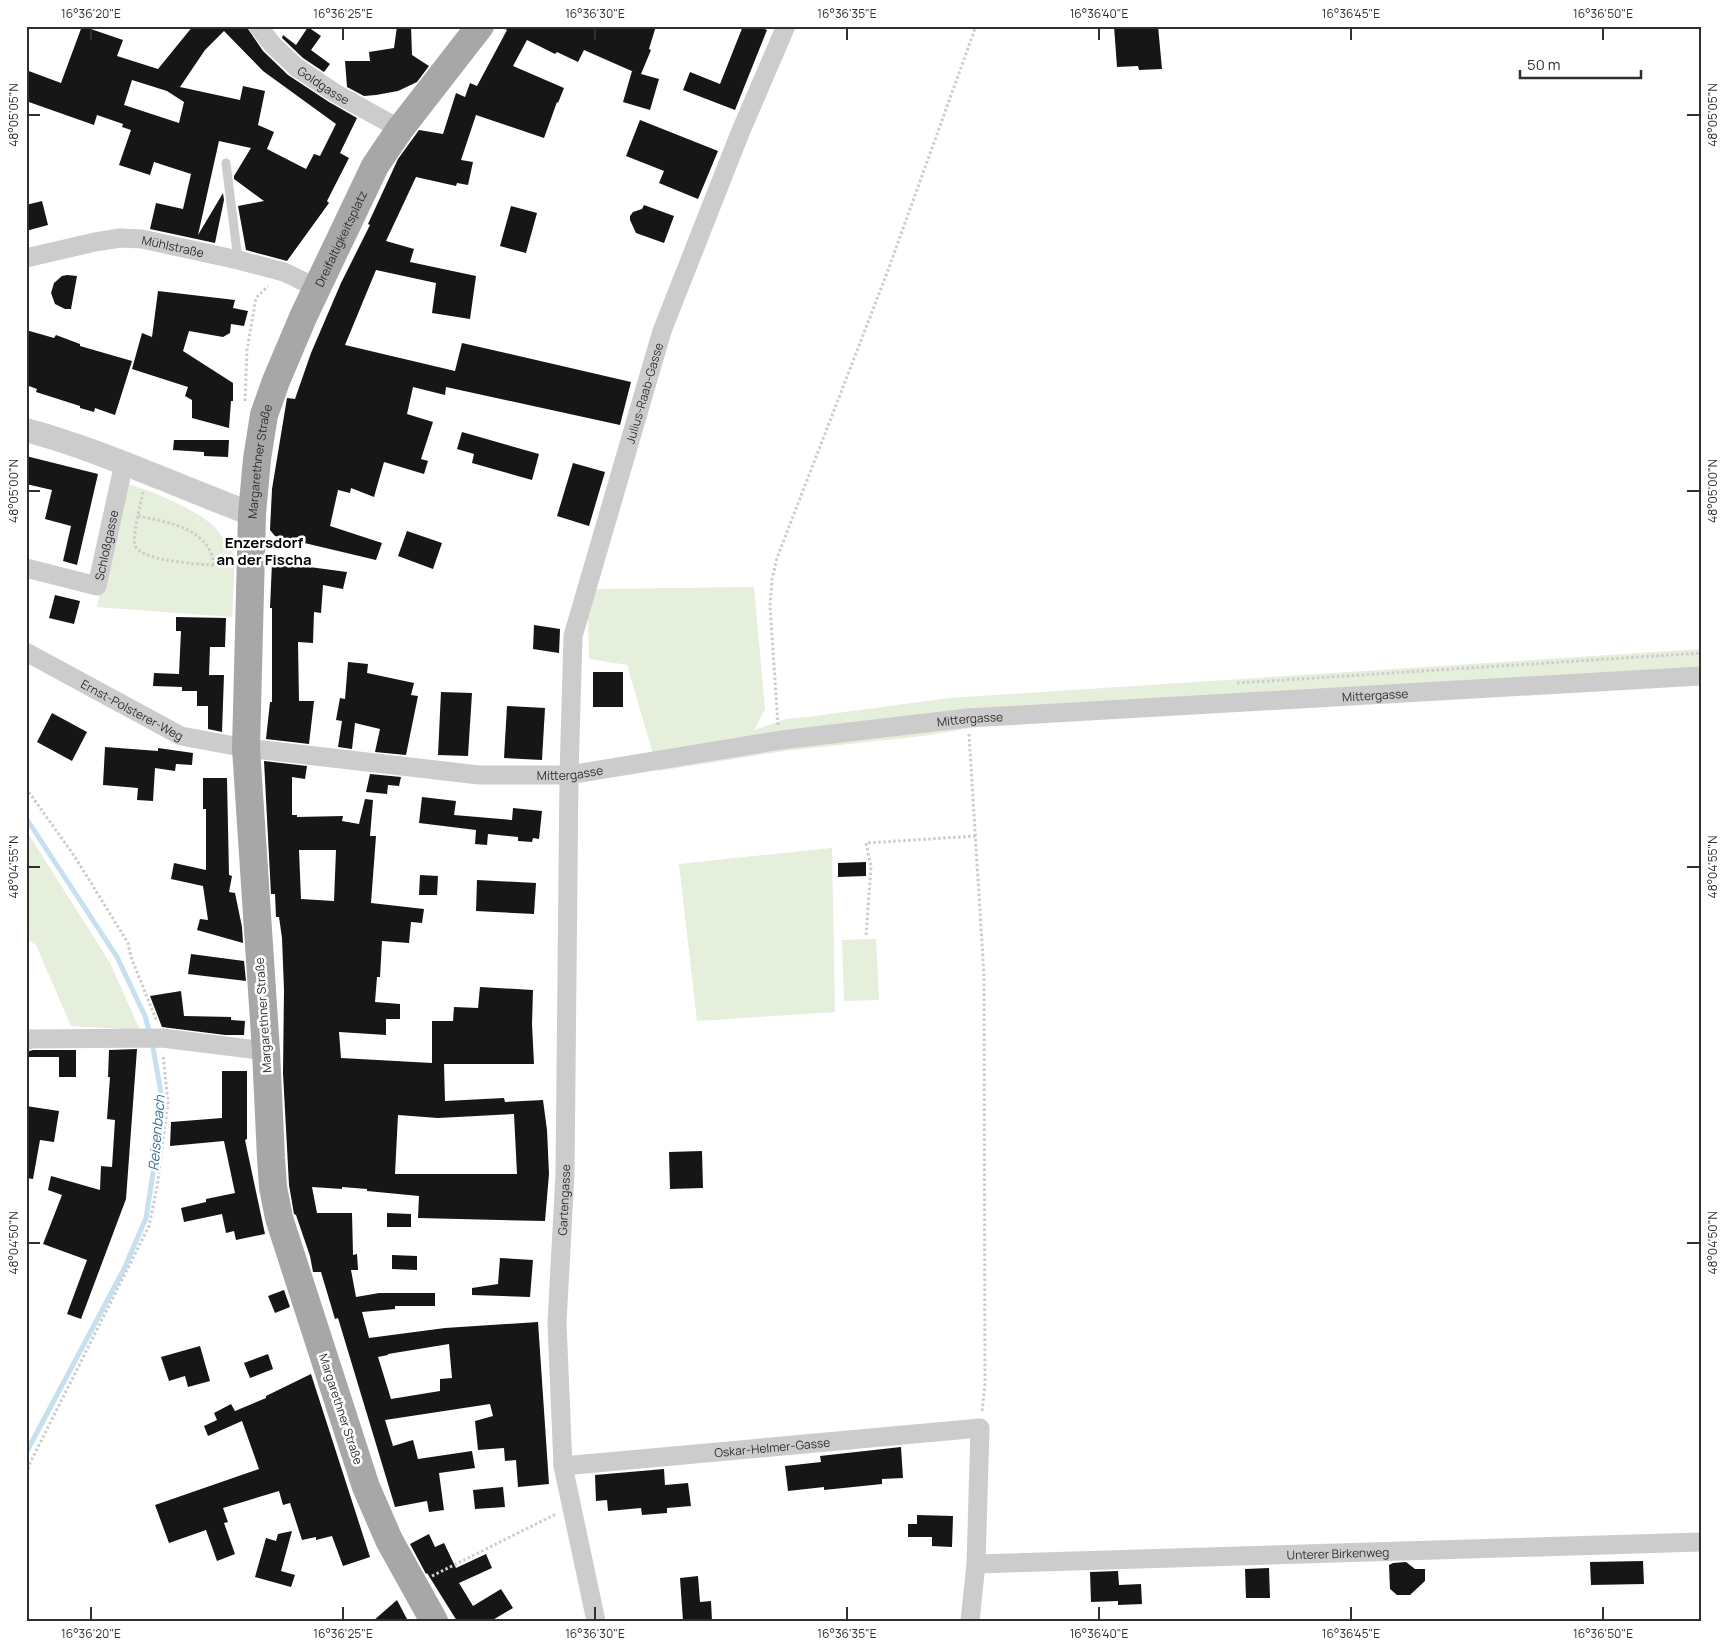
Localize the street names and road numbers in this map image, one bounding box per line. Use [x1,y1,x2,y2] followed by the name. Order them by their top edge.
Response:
[294,62,353,108] street label: Goldgasse
[310,187,371,289] street label: Dreifaltigkeitsplatz
[140,231,206,261] street label: Mühlstraße
[621,340,667,446] street label: Julius-Raab-Gasse
[243,401,276,519] street label: Margarethner Straße
[90,508,122,582] street label: Schloßgasse
[78,675,187,744] street label: Ernst-Polsterer-Weg
[1342,684,1409,705] street label: Mittergasse
[936,708,1003,730] street label: Mittergasse
[537,761,604,784] street label: Mittergasse
[250,957,276,1073] street label: Margarethner Straße
[553,1164,574,1236] street label: Gartengasse
[315,1351,367,1467] street label: Margarethner Straße
[713,1433,831,1461] street label: Oskar-Helmer-Gasse
[1286,1543,1389,1563] street label: Unterer Birkenweg

